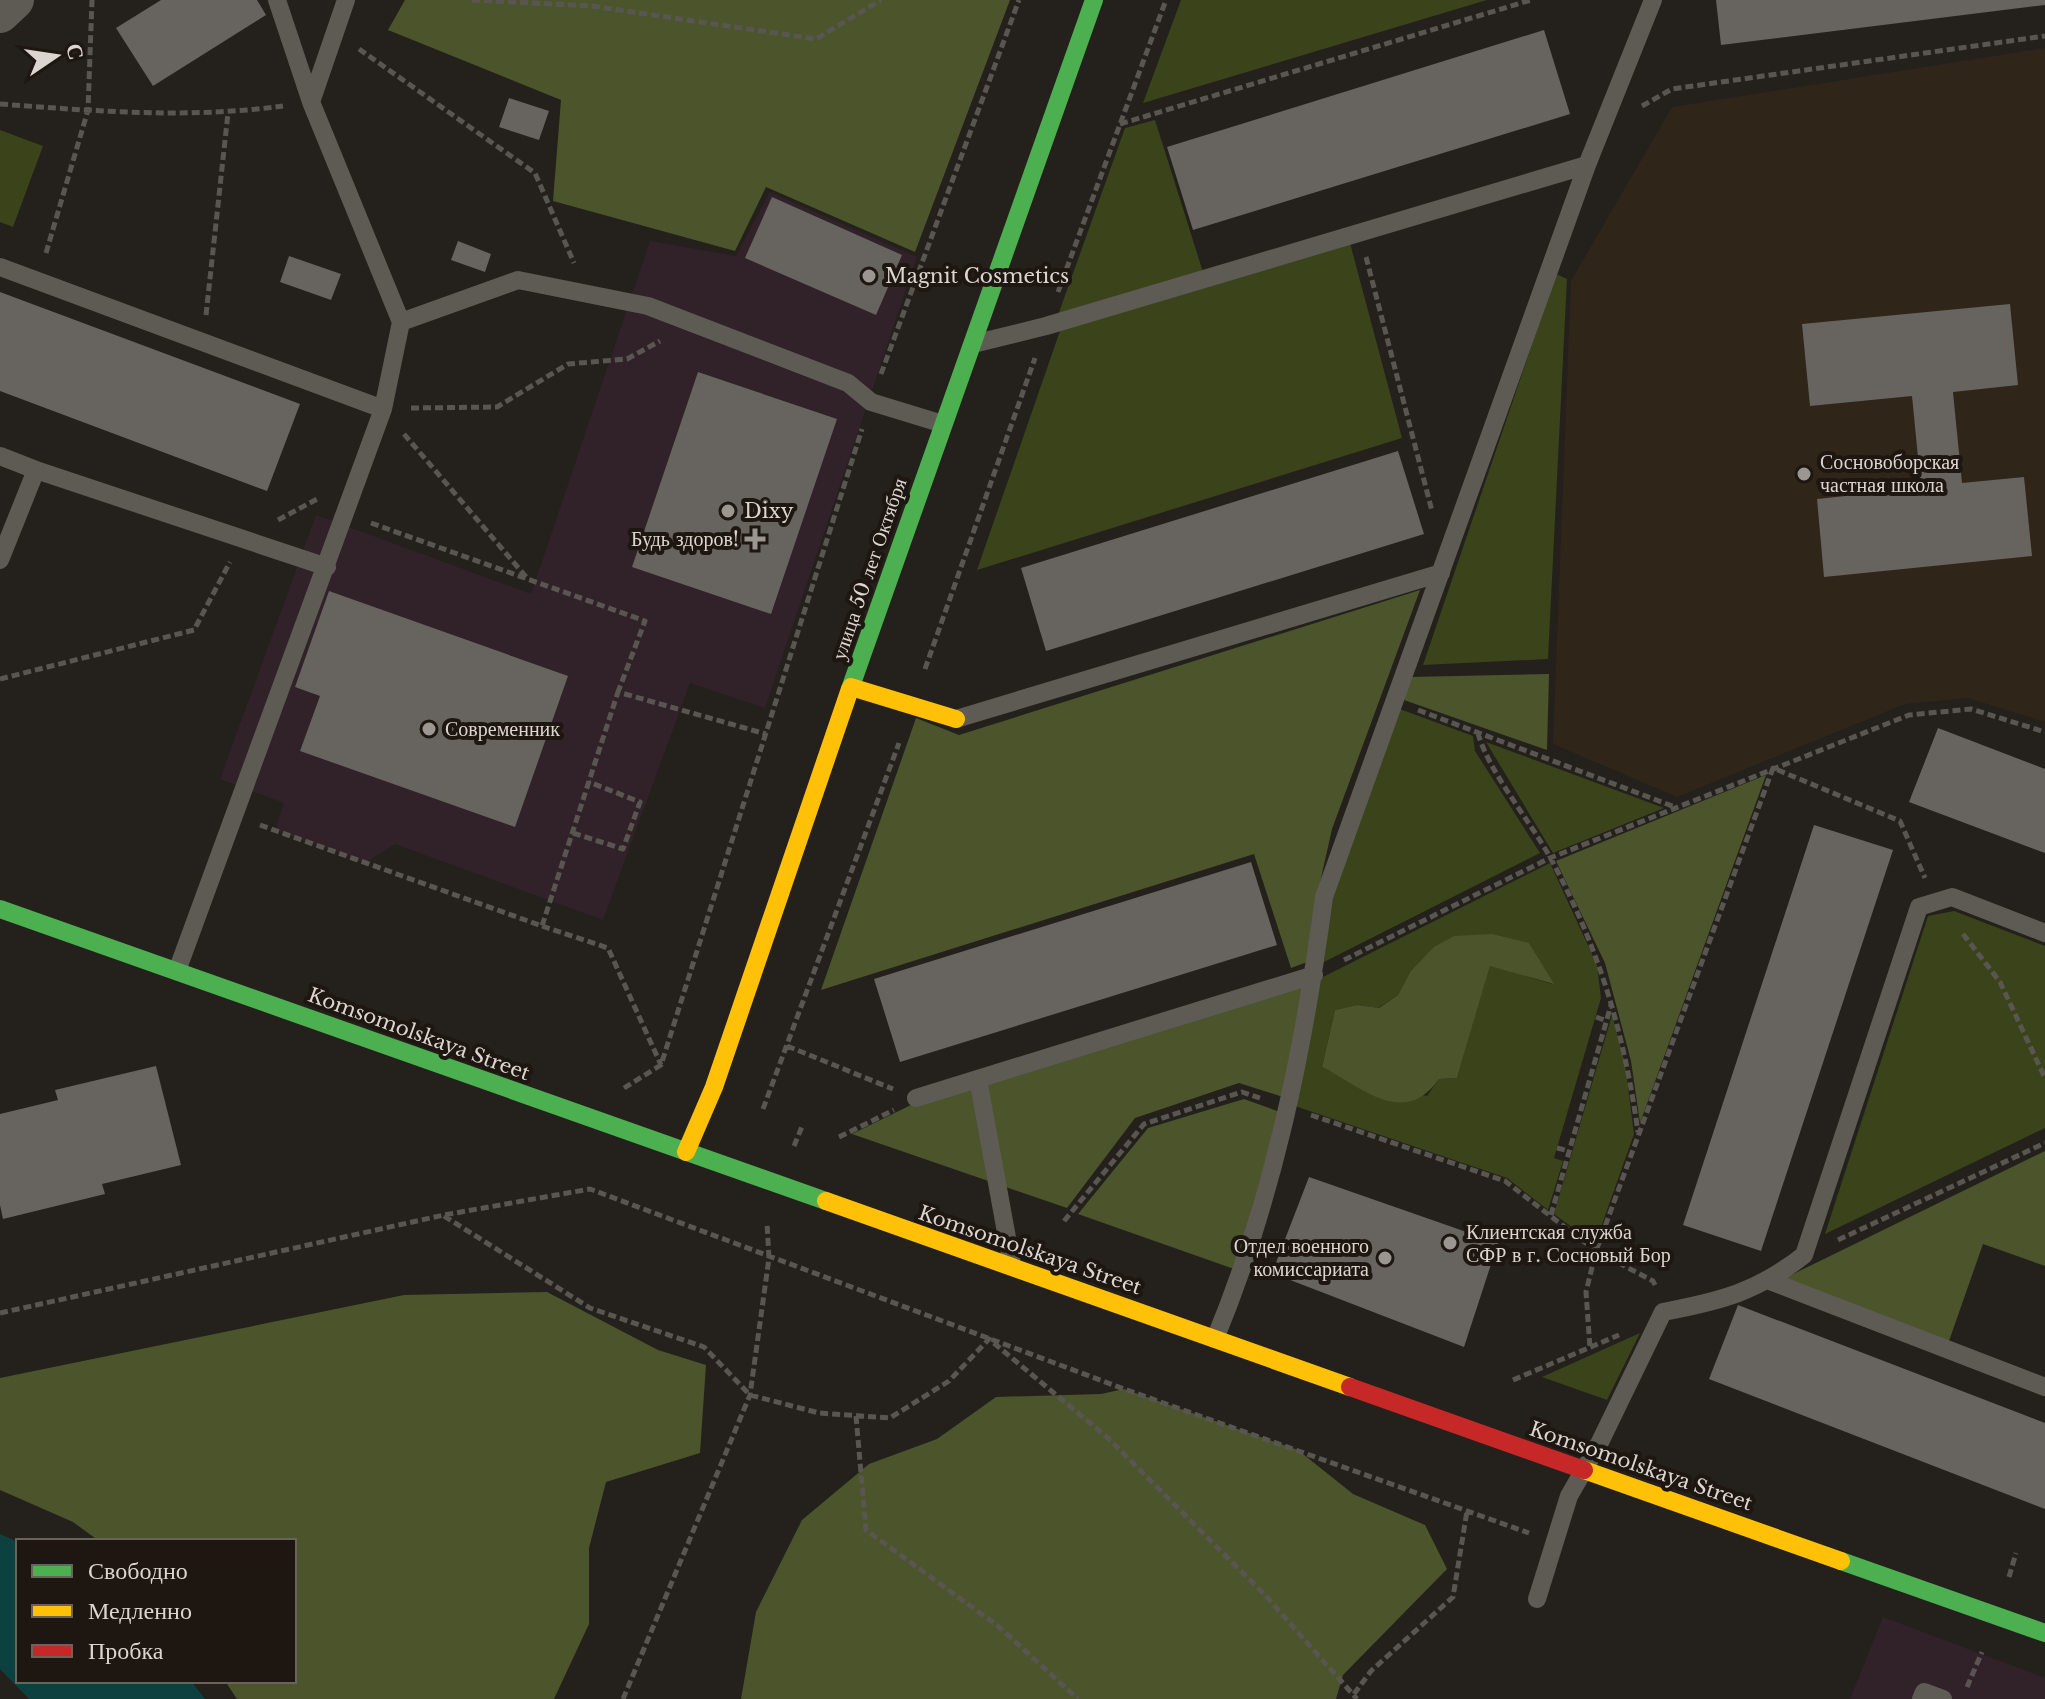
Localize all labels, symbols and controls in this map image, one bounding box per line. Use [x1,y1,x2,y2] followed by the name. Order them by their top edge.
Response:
[16,16,96,96] north arrow
[60,41,90,62] text: С
[885,264,1069,288] place label: Magnit Cosmetics
[860,267,878,285] marker: Magnit Cosmetics
[1820,450,1959,497] place label: Сосновоборская частная школа
[1795,465,1813,483] marker: Сосновоборская частная школа
[827,475,911,663] street label: улица 50 лет Октября
[744,499,794,523] place label: Dixy
[719,502,737,520] marker: Dixy
[631,527,739,551] place label: Будь здоров!
[746,530,764,548] marker: Будь здоров!
[445,717,560,741] place label: Современник
[420,720,438,738] marker: Современник
[305,983,534,1085] street label: Komsomolskaya Street
[915,1201,1145,1300] street label: Komsomolskaya Street
[1466,1220,1671,1267] place label: Клиентская служба СФР в г. Сосновый Бор
[1234,1234,1369,1281] place label: Отдел военного комиссариата
[1441,1234,1459,1252] marker: Клиентская служба СФР в г. Сосновый Бор
[1376,1249,1394,1267] marker: Отдел военного комиссариата
[1526,1417,1756,1516] street label: Komsomolskaya Street
[16,1539,296,1683] legend
[88,1556,188,1585] text: Свободно
[88,1596,192,1625] text: Медленно
[88,1636,164,1665] text: Пробка

